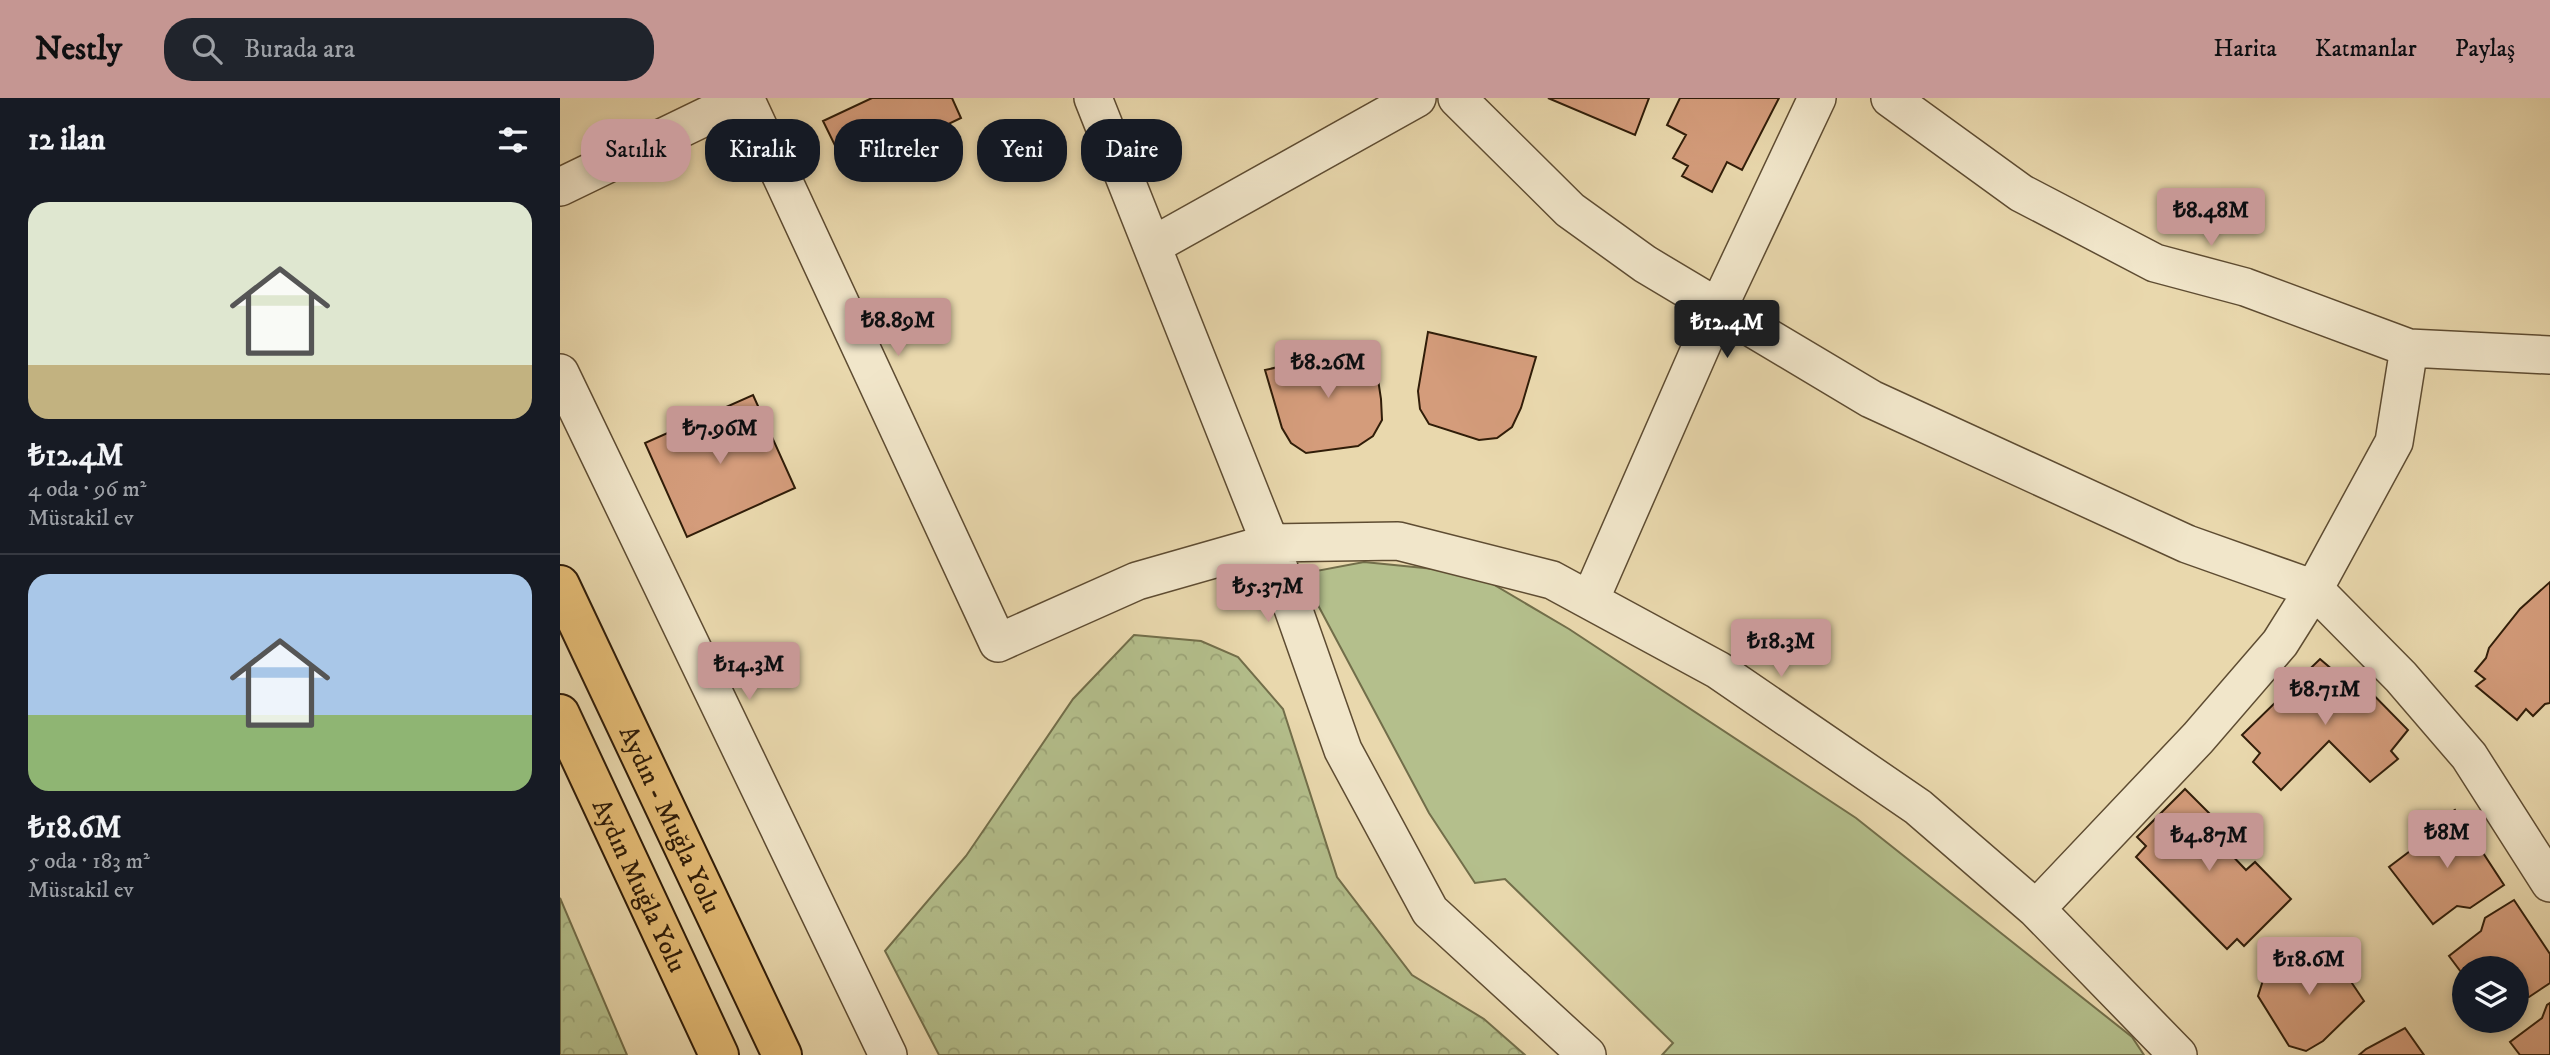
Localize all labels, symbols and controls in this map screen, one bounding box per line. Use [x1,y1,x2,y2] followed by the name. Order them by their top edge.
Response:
[164,18,654,81] search box
[35,29,122,70] text: Nestly
[188,30,226,68] icon: search
[244,33,355,66] text: Burada ara
[2213,34,2277,64] text: Harita
[2315,34,2417,64] text: Katmanlar
[2455,34,2515,64] text: Paylaş
[581,119,691,182] chip: Satılık
[705,119,820,182] chip: Kiralık
[834,119,963,182] chip: Filtreler
[977,119,1067,182] chip: Yeni
[1081,119,1182,182] chip: Daire
[494,121,532,159] icon: filters
[28,122,105,159] text: 12 ilan
[2154,188,2268,248] pin: ₺8.48M
[2173,196,2249,225] text: ₺8.48M
[217,248,343,374] icon: home
[841,299,955,358] pin: ₺8.89M
[1670,300,1784,360] pin: ₺12.4M
[861,306,935,335] text: ₺8.89M
[1690,308,1764,337] text: ₺12.4M
[1271,341,1385,400] pin: ₺8.26M
[1291,348,1365,377] text: ₺8.26M
[663,406,777,466] pin: ₺7.96M
[682,414,758,443] text: ₺7.96M
[28,438,123,475] text: ₺12.4M
[28,475,146,504] text: 4 oda · 96 m²
[28,504,134,533] text: Müstakil ev
[1211,564,1325,624] pin: ₺5.37M
[1232,572,1304,601] text: ₺5.37M
[217,620,343,746] icon: home
[1724,620,1838,679] pin: ₺18.3M
[1747,627,1815,656] text: ₺18.3M
[692,642,806,702] pin: ₺14.3M
[714,650,784,679] text: ₺14.3M
[2268,668,2382,727] pin: ₺8.71M
[2290,675,2360,704] text: ₺8.71M
[611,721,728,919] street label: Aydın - Muğla Yolu
[584,794,693,978] street label: Aydın Muğla Yolu
[28,810,121,847] text: ₺18.6M
[2413,810,2481,870] pin: ₺8M
[2152,814,2266,873] pin: ₺4.87M
[2424,818,2470,847] text: ₺8M
[2170,821,2248,850] text: ₺4.87M
[28,847,150,876] text: 5 oda · 183 m²
[28,876,134,905] text: Müstakil ev
[2252,937,2366,997] pin: ₺18.6M
[2273,945,2345,974] text: ₺18.6M
[2452,956,2529,1033] map controls
[2452,956,2529,1033] button: layers

